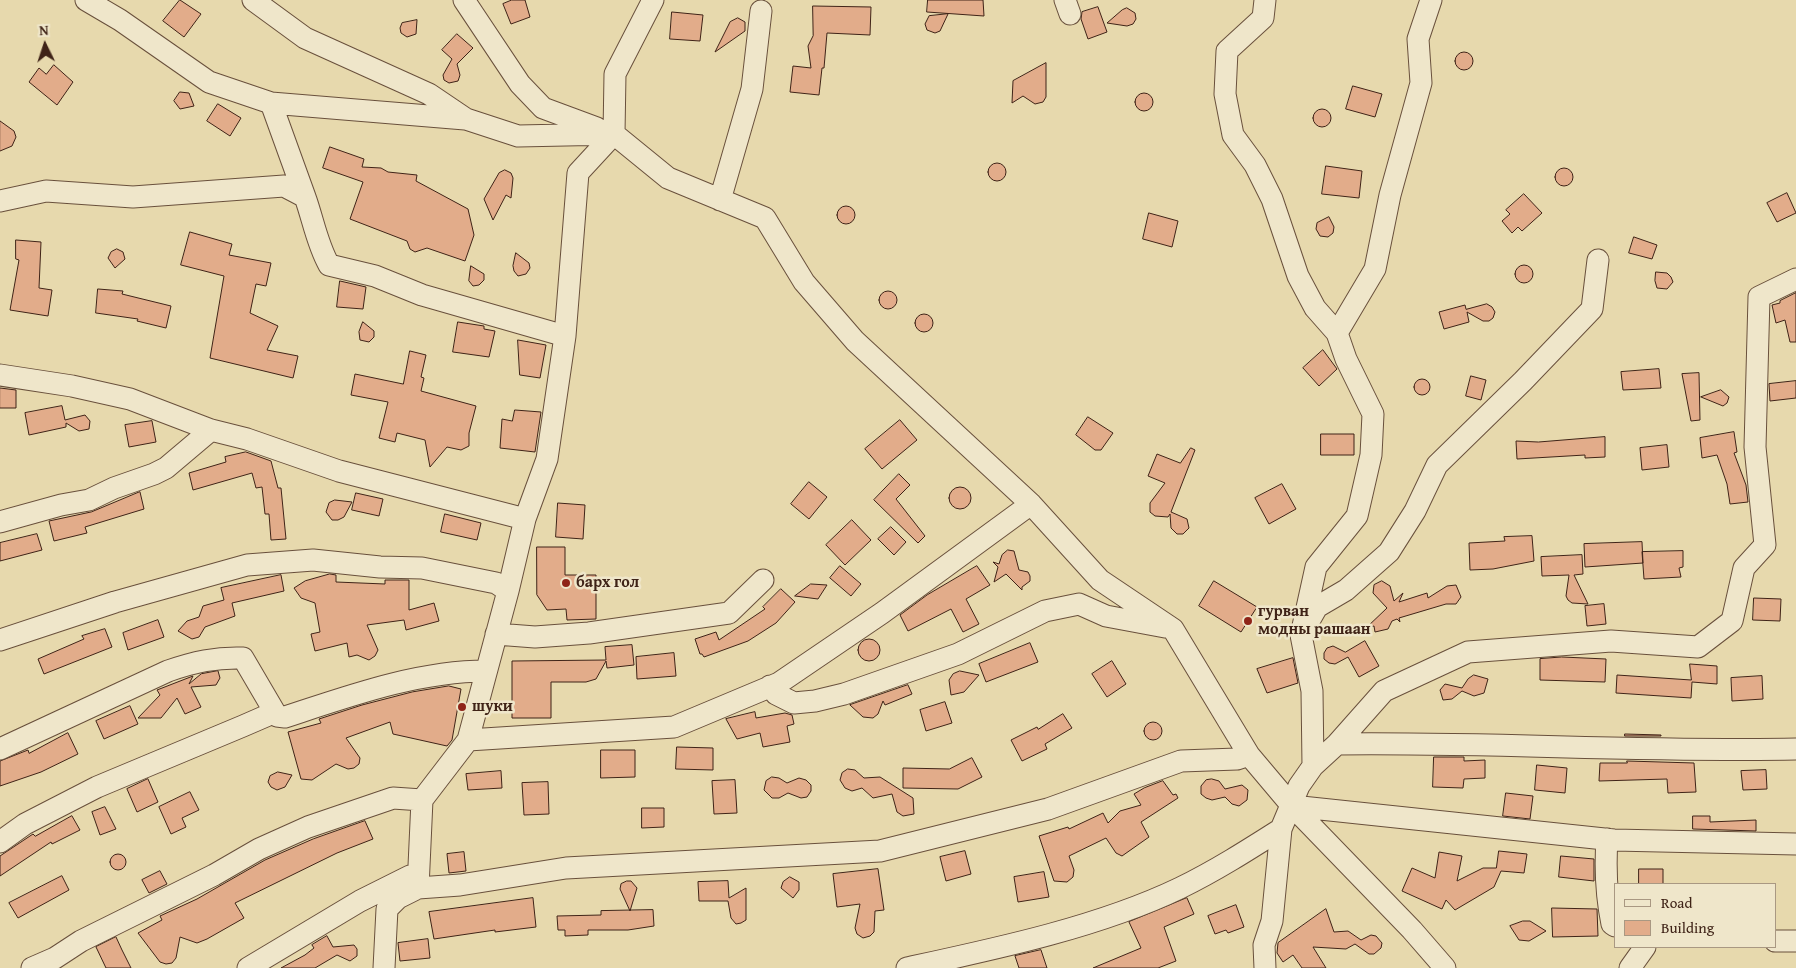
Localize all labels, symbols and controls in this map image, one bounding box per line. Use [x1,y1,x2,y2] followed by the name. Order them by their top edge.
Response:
[20,20,70,70] north arrow
[39,20,49,40] text: N
[576,573,639,593] place label: барх гол
[560,577,572,589] marker: барх гол
[1258,602,1371,640] place label: гурван модны рашаан
[1242,615,1254,627] marker: гурван модны рашаан
[472,697,513,717] place label: шуки
[456,701,468,713] marker: шуки
[1614,883,1776,948] legend
[1661,892,1692,913] text: Road
[1661,917,1714,938] text: Building

